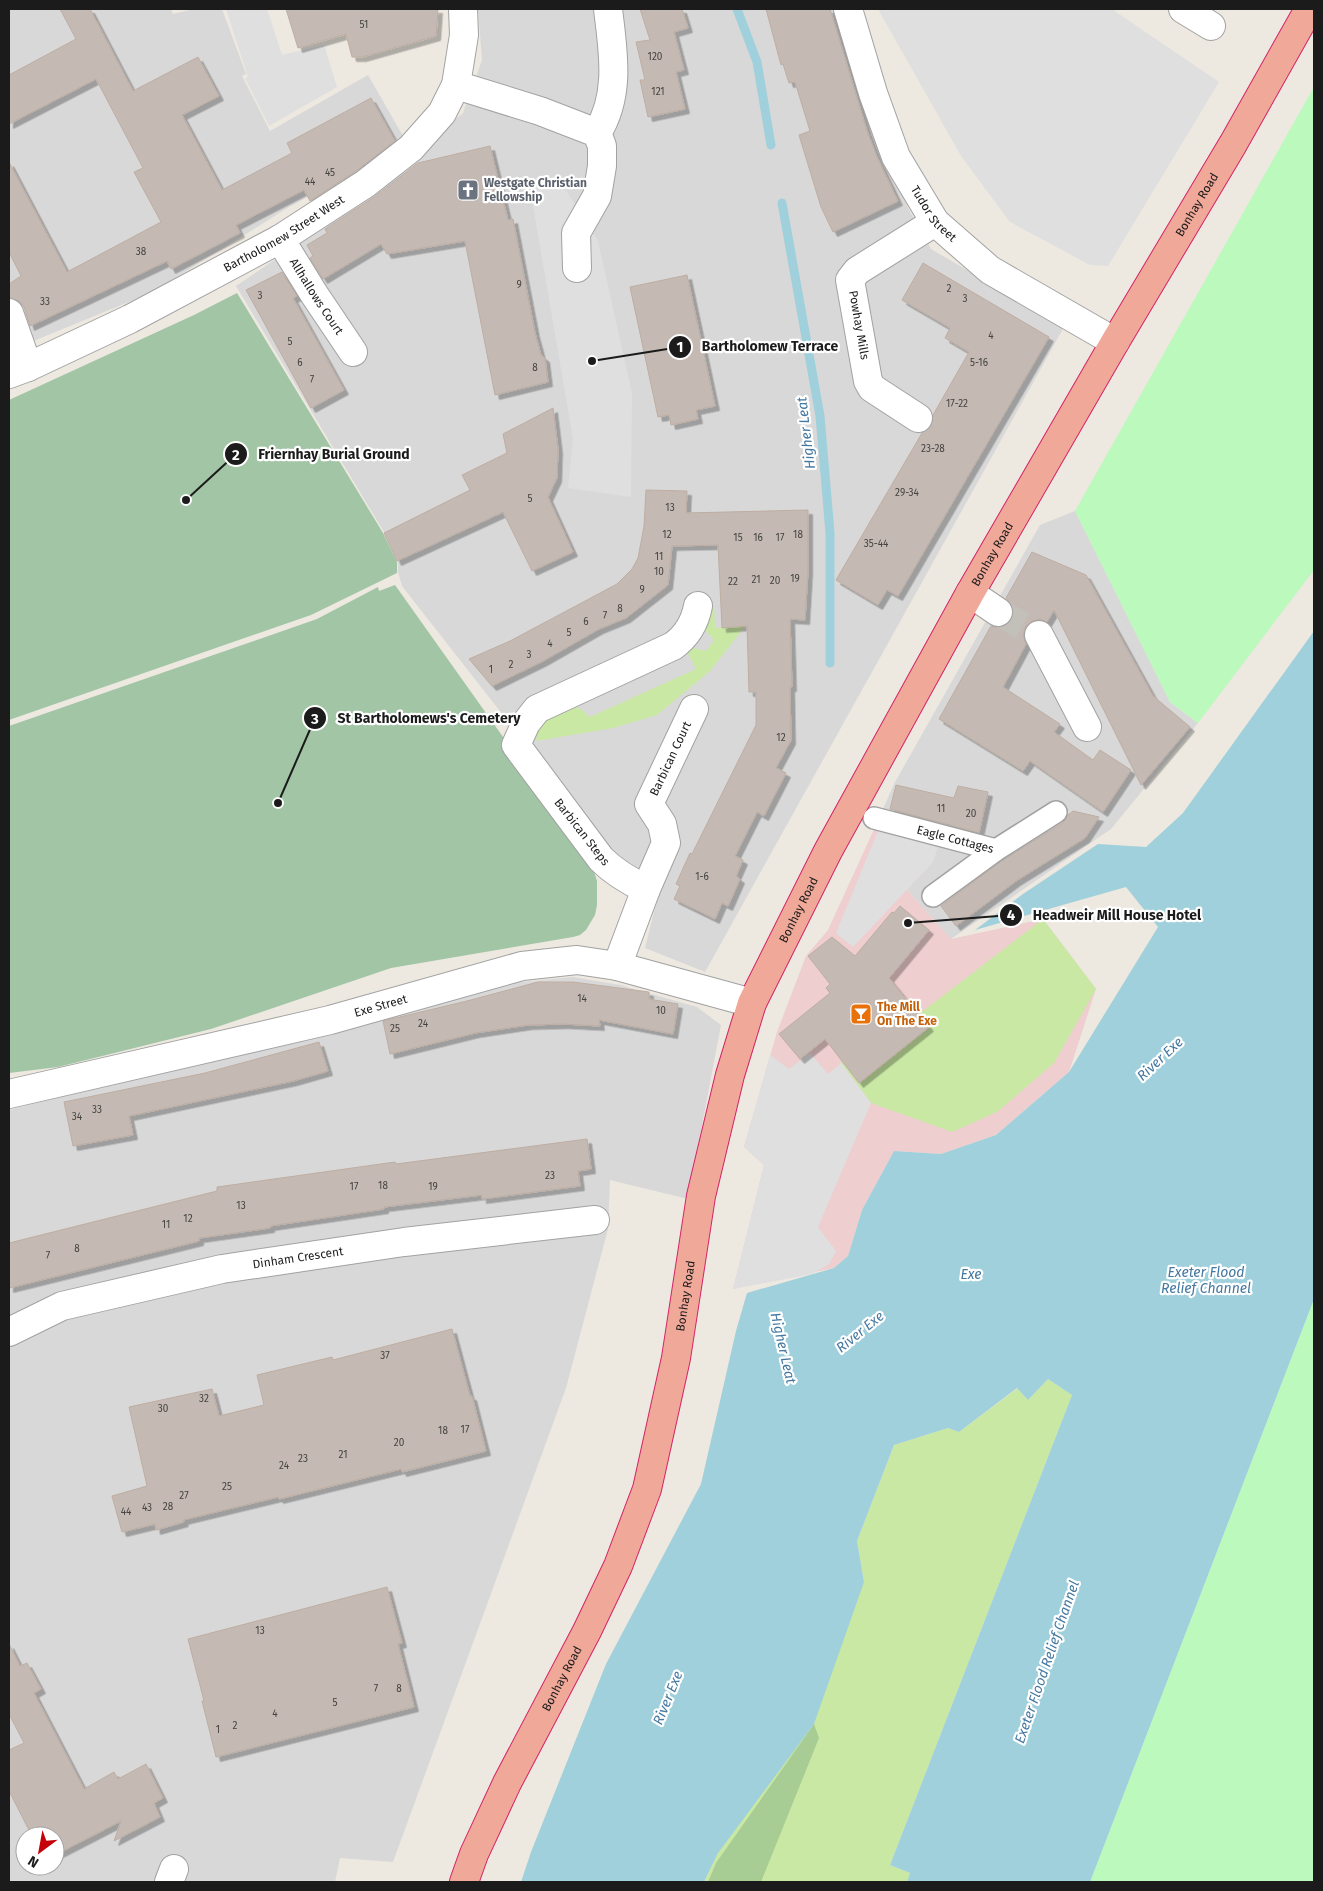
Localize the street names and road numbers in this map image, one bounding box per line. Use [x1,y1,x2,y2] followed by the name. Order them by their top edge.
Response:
[1172,170,1221,239] street label: Bonhay Road
[908,183,960,245] street label: Tudor Street
[221,192,347,275] street label: Bartholomew Street West
[287,256,347,338] street label: Allhallows Court
[846,289,872,361] street label: Powhay Mills
[968,520,1016,589] street label: Bonhay Road
[647,718,694,798] street label: Barbican Court
[551,796,613,869] street label: Barbican Steps
[915,823,996,856] street label: Eagle Cottages
[776,875,821,945] street label: Bonhay Road
[352,991,409,1020] street label: Exe Street
[252,1244,345,1271] street label: Dinham Crescent
[673,1260,698,1332] street label: Bonhay Road
[539,1644,585,1714] street label: Bonhay Road

